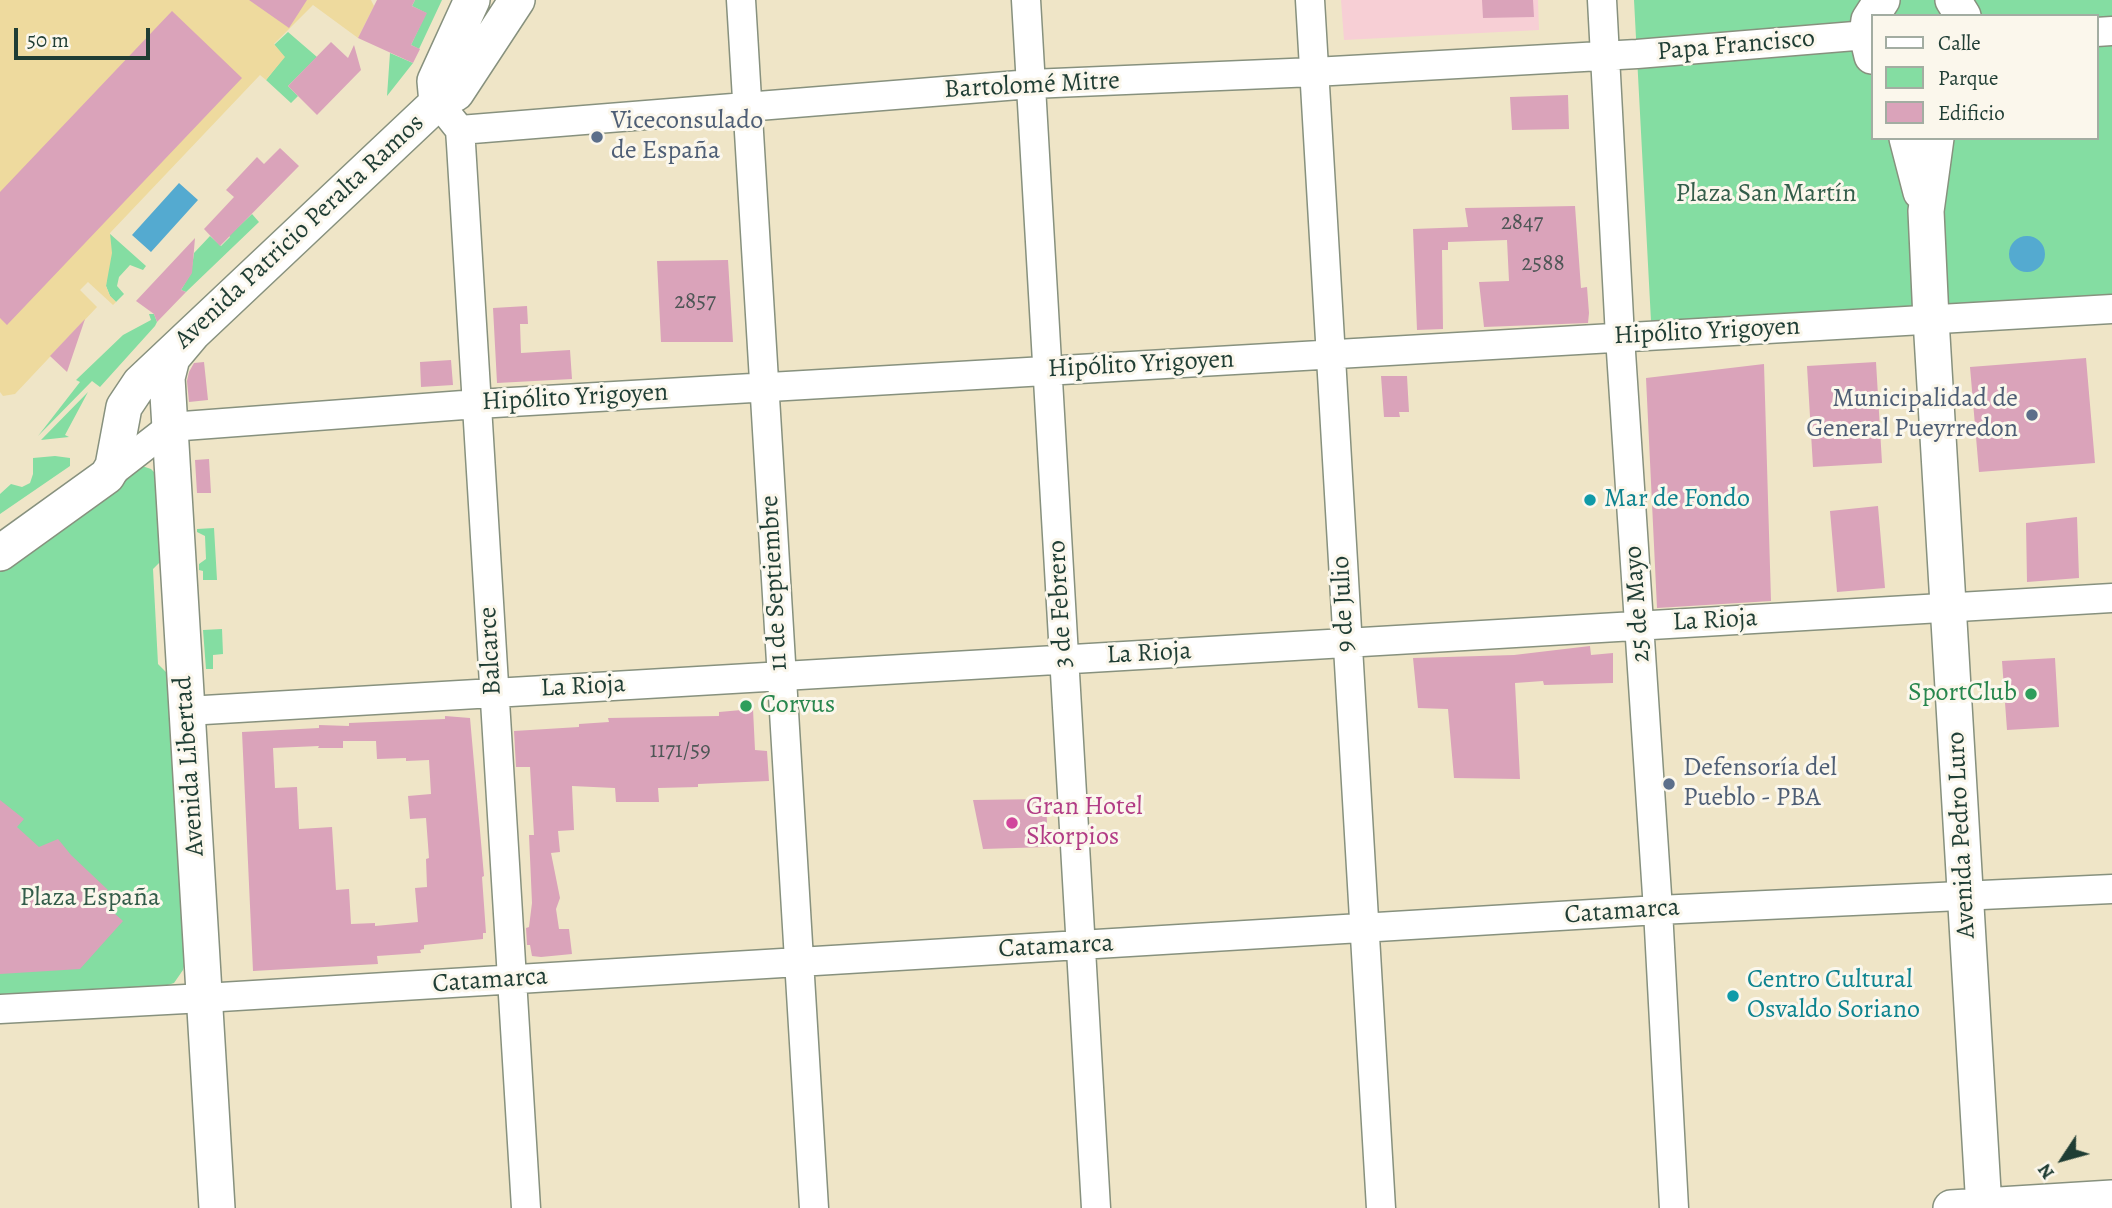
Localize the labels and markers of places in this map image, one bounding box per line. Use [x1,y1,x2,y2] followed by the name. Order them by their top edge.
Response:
[611,106,763,168] place label: Viceconsulado de España
[589,129,605,145] marker: Viceconsulado de España
[1806,384,2018,446] place label: Municipalidad de General Pueyrredon
[2024,407,2040,423] marker: Municipalidad de General Pueyrredon
[1604,484,1750,516] place label: Mar de Fondo
[1582,492,1598,508] marker: Mar de Fondo
[1908,678,2017,710] place label: SportClub
[2023,686,2039,702] marker: SportClub
[760,690,835,722] place label: Corvus
[738,698,754,714] marker: Corvus
[1683,753,1837,814] place label: Defensoría del Pueblo - PBA
[1661,776,1677,792] marker: Defensoría del Pueblo - PBA
[1026,792,1143,854] place label: Gran Hotel Skorpios
[1004,815,1020,831] marker: Gran Hotel Skorpios
[1747,965,1920,1026] place label: Centro Cultural Osvaldo Soriano
[1725,988,1741,1004] marker: Centro Cultural Osvaldo Soriano

